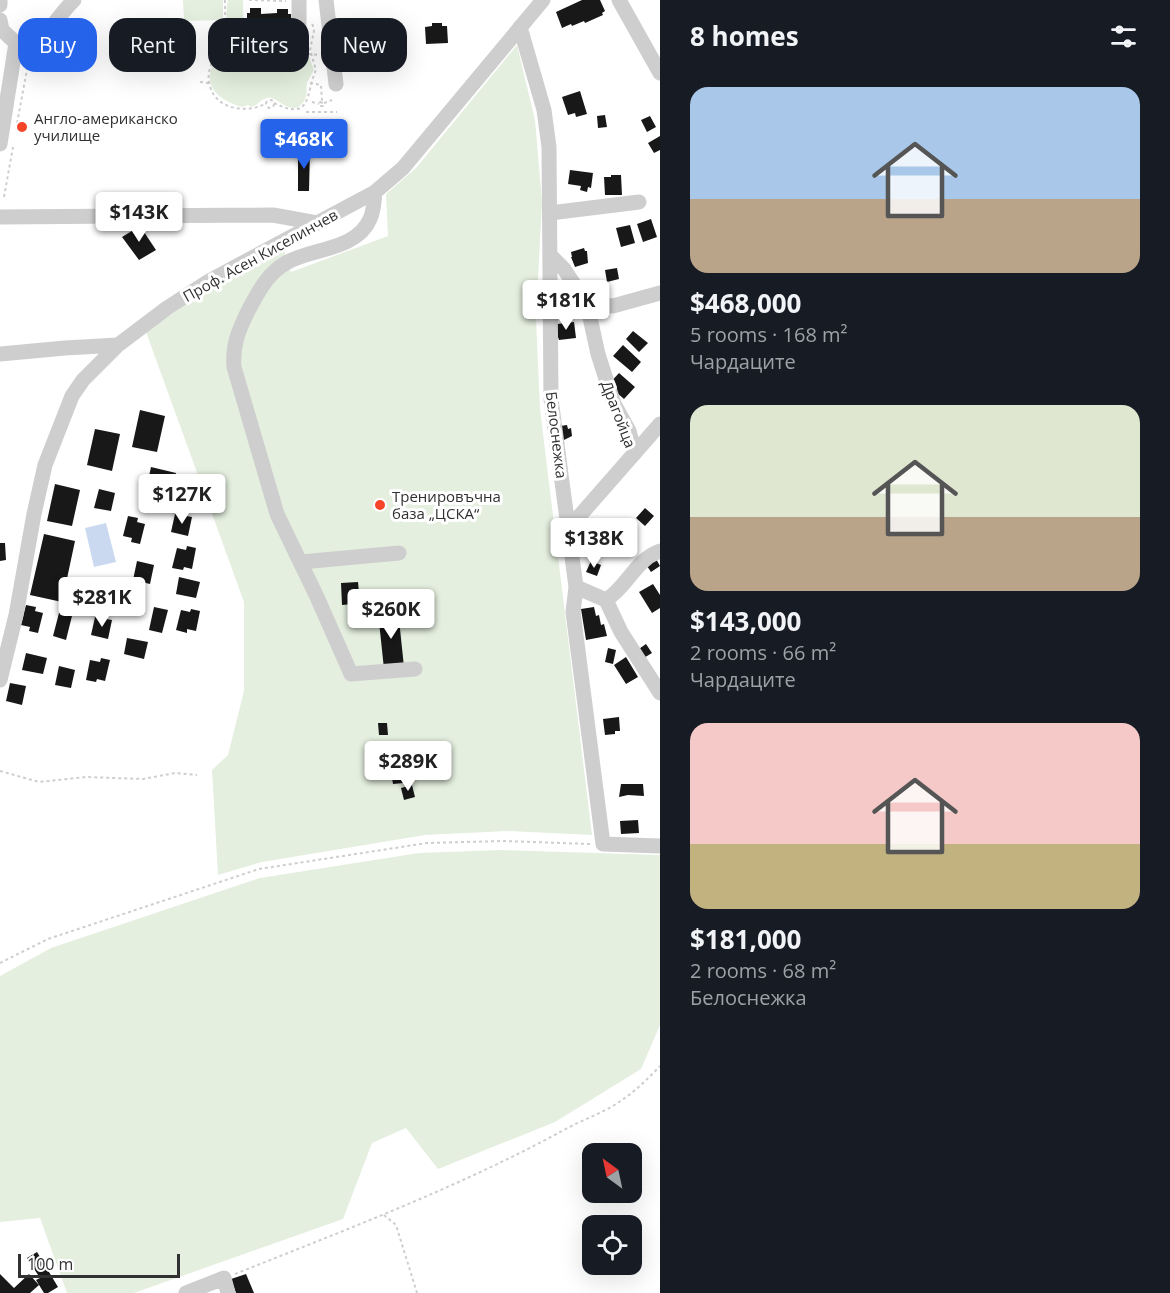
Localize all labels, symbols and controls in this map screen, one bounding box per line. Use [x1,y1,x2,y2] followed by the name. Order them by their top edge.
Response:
[18,18,97,72] chip: Buy
[109,18,196,72] chip: Rent
[208,18,309,72] chip: Filters
[321,18,407,72] chip: New
[690,18,799,54] text: 8 homes
[1107,20,1140,53] icon: filters
[34,108,178,145] place label: Англо-американско училище
[262,119,346,170] pin: $468K
[15,120,29,134] marker: Англо-американско училище
[274,125,334,152] text: $468K
[861,126,969,234] icon: home
[97,192,181,243] pin: $143K
[109,198,169,225] text: $143K
[179,204,341,306] street label: Проф. Асен Киселинчев
[524,280,608,331] pin: $181K
[690,285,801,321] text: $468,000
[536,286,596,313] text: $181K
[690,321,848,348] text: 5 rooms · 168 m²
[690,348,796,375] text: Чардаците
[597,377,641,451] street label: Драгойца
[542,390,572,480] street label: Белоснежка
[861,444,969,552] icon: home
[140,474,224,525] pin: $127K
[152,480,212,507] text: $127K
[392,486,501,523] place label: Тренировъчна база „ЦСКА“
[373,498,387,512] marker: Тренировъчна база „ЦСКА“
[552,518,636,569] pin: $138K
[564,524,624,551] text: $138K
[60,577,144,628] pin: $281K
[72,583,132,610] text: $281K
[349,589,433,640] pin: $260K
[361,595,421,622] text: $260K
[690,603,801,639] text: $143,000
[690,639,836,666] text: 2 rooms · 66 m²
[690,666,796,693] text: Чардаците
[366,741,450,792] pin: $289K
[378,747,438,774] text: $289K
[861,762,969,870] icon: home
[690,921,801,957] text: $181,000
[690,957,836,984] text: 2 rooms · 68 m²
[690,984,807,1011] text: Белоснежка
[582,1143,642,1203] north arrow
[582,1143,642,1275] map controls
[582,1215,642,1275] button: locate
[18,1251,180,1278] scale bar
[27,1253,73,1275] text: 100 m

